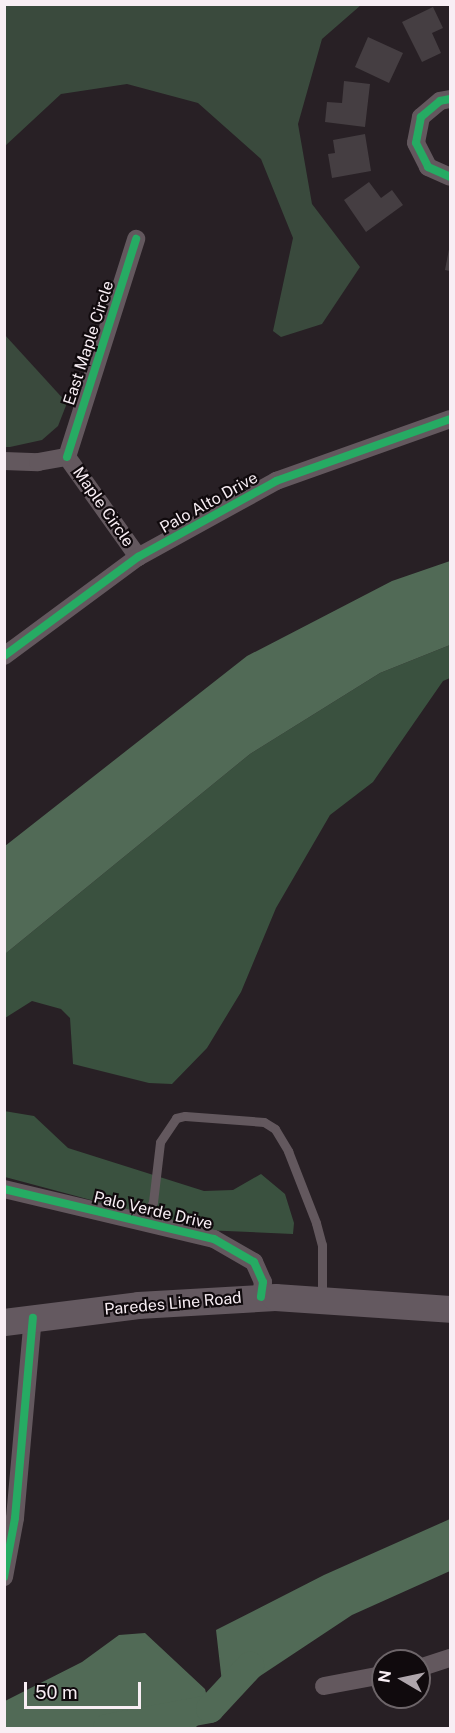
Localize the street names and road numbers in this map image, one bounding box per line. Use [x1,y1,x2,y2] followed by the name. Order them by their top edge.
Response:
[60,278,118,408] street label: East Maple Circle
[68,463,138,551] street label: Maple Circle
[157,468,261,538] street label: Palo Alto Drive
[91,1188,215,1234] street label: Palo Verde Drive
[103,1288,243,1320] street label: Paredes Line Road

